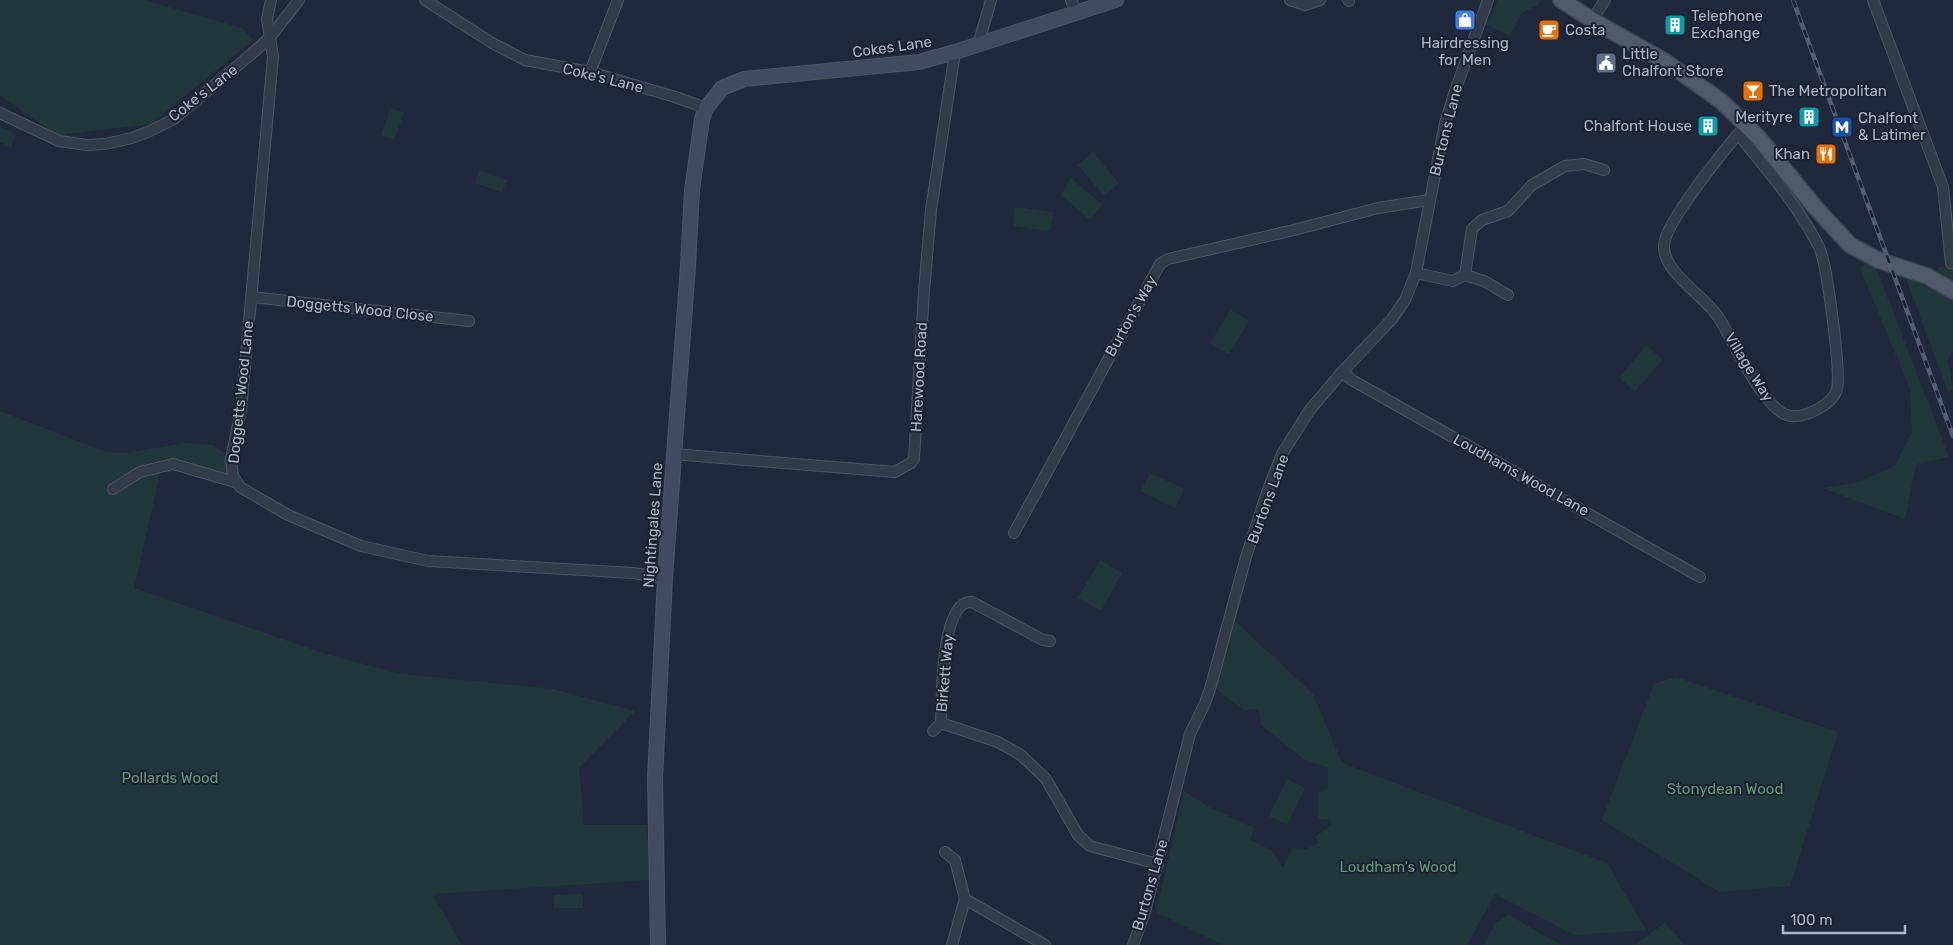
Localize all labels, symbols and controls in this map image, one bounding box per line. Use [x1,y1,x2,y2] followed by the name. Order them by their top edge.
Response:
[1691,7,1763,42] place label: Telephone Exchange
[1453,8,1477,32] shop icon: Hairdressing for Men
[1663,13,1687,37] building icon: Telephone Exchange
[1537,18,1561,42] cafe icon: Costa
[1565,21,1605,39] place label: Costa
[851,33,933,61] street label: Cokes Lane
[1421,34,1509,69] place label: Hairdressing for Men
[1622,45,1724,80] place label: Little Chalfont Store
[1594,51,1618,75] public building icon: Little Chalfont Store
[561,59,645,97] street label: Coke's Lane
[165,61,241,125] street label: Coke's Lane
[1741,79,1765,103] bar icon: The Metropolitan
[1426,82,1466,178] street label: Burtons Lane
[1769,82,1887,100] place label: The Metropolitan
[1797,105,1821,129] building icon: Merityre
[1735,108,1793,126] place label: Merityre
[1858,109,1926,144] place label: Chalfont & Latimer
[1696,114,1720,138] building icon: Chalfont House
[1830,115,1854,139] metro station icon: Chalfont & Latimer
[1584,117,1692,135] place label: Chalfont House
[1814,142,1838,166] restaurant icon: Khan
[1774,145,1810,163] place label: Khan
[1101,272,1161,360] street label: Burton's Way
[286,292,434,326] street label: Doggetts Wood Close
[225,320,257,464] street label: Doggetts Wood Lane
[907,322,931,432] street label: Harewood Road
[1721,329,1777,405] street label: Village Way
[1450,430,1592,520] street label: Loudhams Wood Lane
[1243,452,1293,546] street label: Burtons Lane
[640,462,666,588] street label: Nightingales Lane
[933,633,957,713] street label: Birkett Way
[121,769,219,787] park label: Pollards Wood
[1667,780,1783,798] park label: Stonydean Wood
[1128,837,1172,933] street label: Burtons Lane
[1339,858,1457,876] park label: Loudham's Wood
[1783,902,1906,934] scale bar
[1790,911,1832,929] text: 100 m

